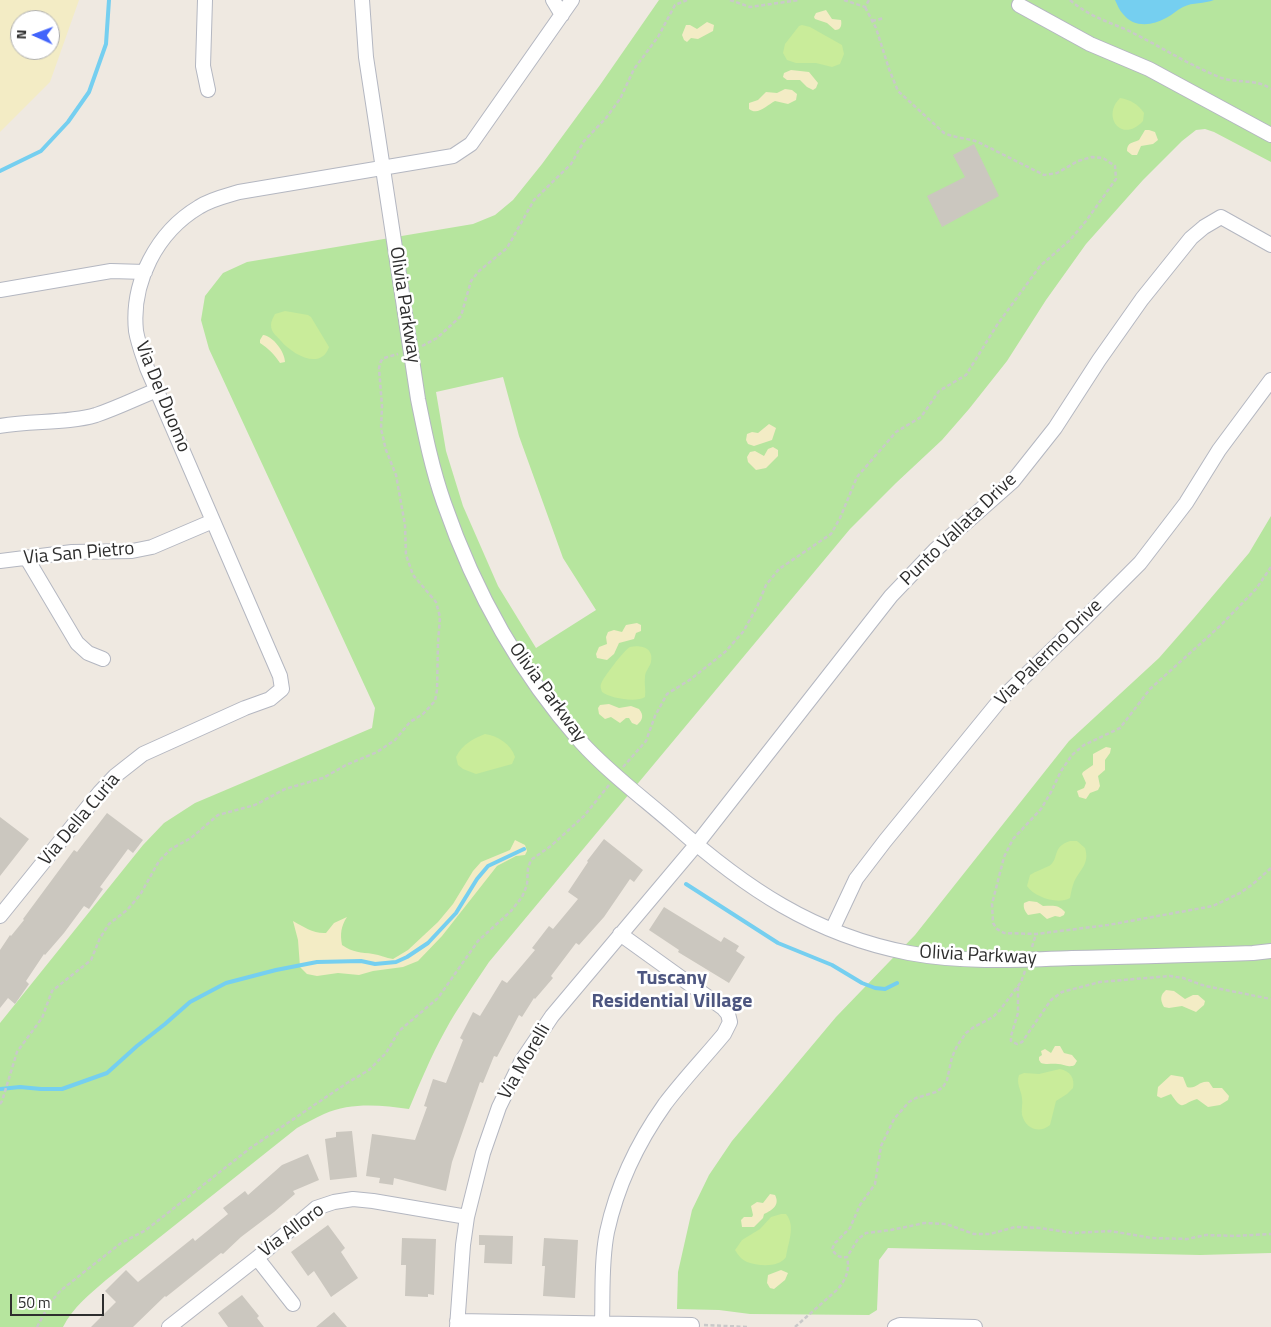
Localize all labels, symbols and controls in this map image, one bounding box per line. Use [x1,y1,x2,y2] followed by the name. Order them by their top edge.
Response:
[10,10,60,60] north arrow
[10,29,31,40] text: N
[384,245,424,365] street label: Olivia Parkway
[129,338,195,456] street label: Via Del Duomo
[896,469,1022,591] street label: Punto Vallata Drive
[23,538,135,570] street label: Via San Pietro
[991,595,1107,711] street label: Via Palermo Drive
[503,639,591,747] street label: Olivia Parkway
[35,769,125,871] street label: Via Della Curia
[919,942,1037,970] street label: Olivia Parkway
[592,967,752,1014] district label: Tuscany Residential Village
[494,1020,556,1104] street label: Via Morelli
[255,1199,329,1263] street label: Via Alloro
[12,1284,106,1316] scale bar
[18,1291,51,1314] text: 50 m

